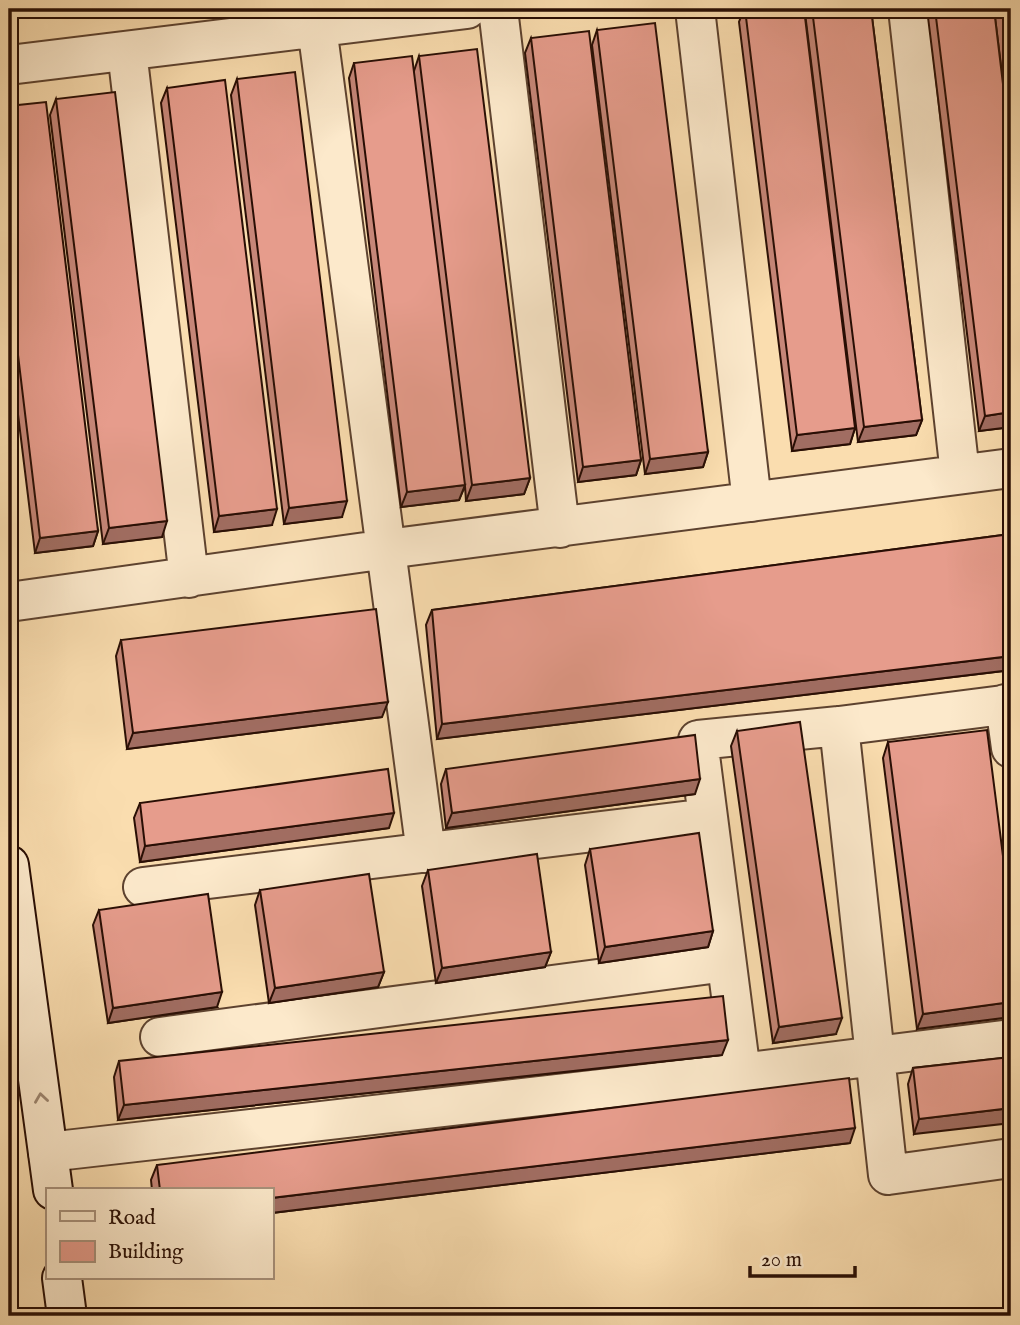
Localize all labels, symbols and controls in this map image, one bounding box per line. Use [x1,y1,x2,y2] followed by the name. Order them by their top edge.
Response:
[34,1092,49,1104] one-way arrow
[46,1188,273,1280] legend
[108,1205,156,1232] text: Road
[750,1234,856,1278] scale bar
[108,1239,184,1266] text: Building
[761,1247,802,1274] text: 20 m

